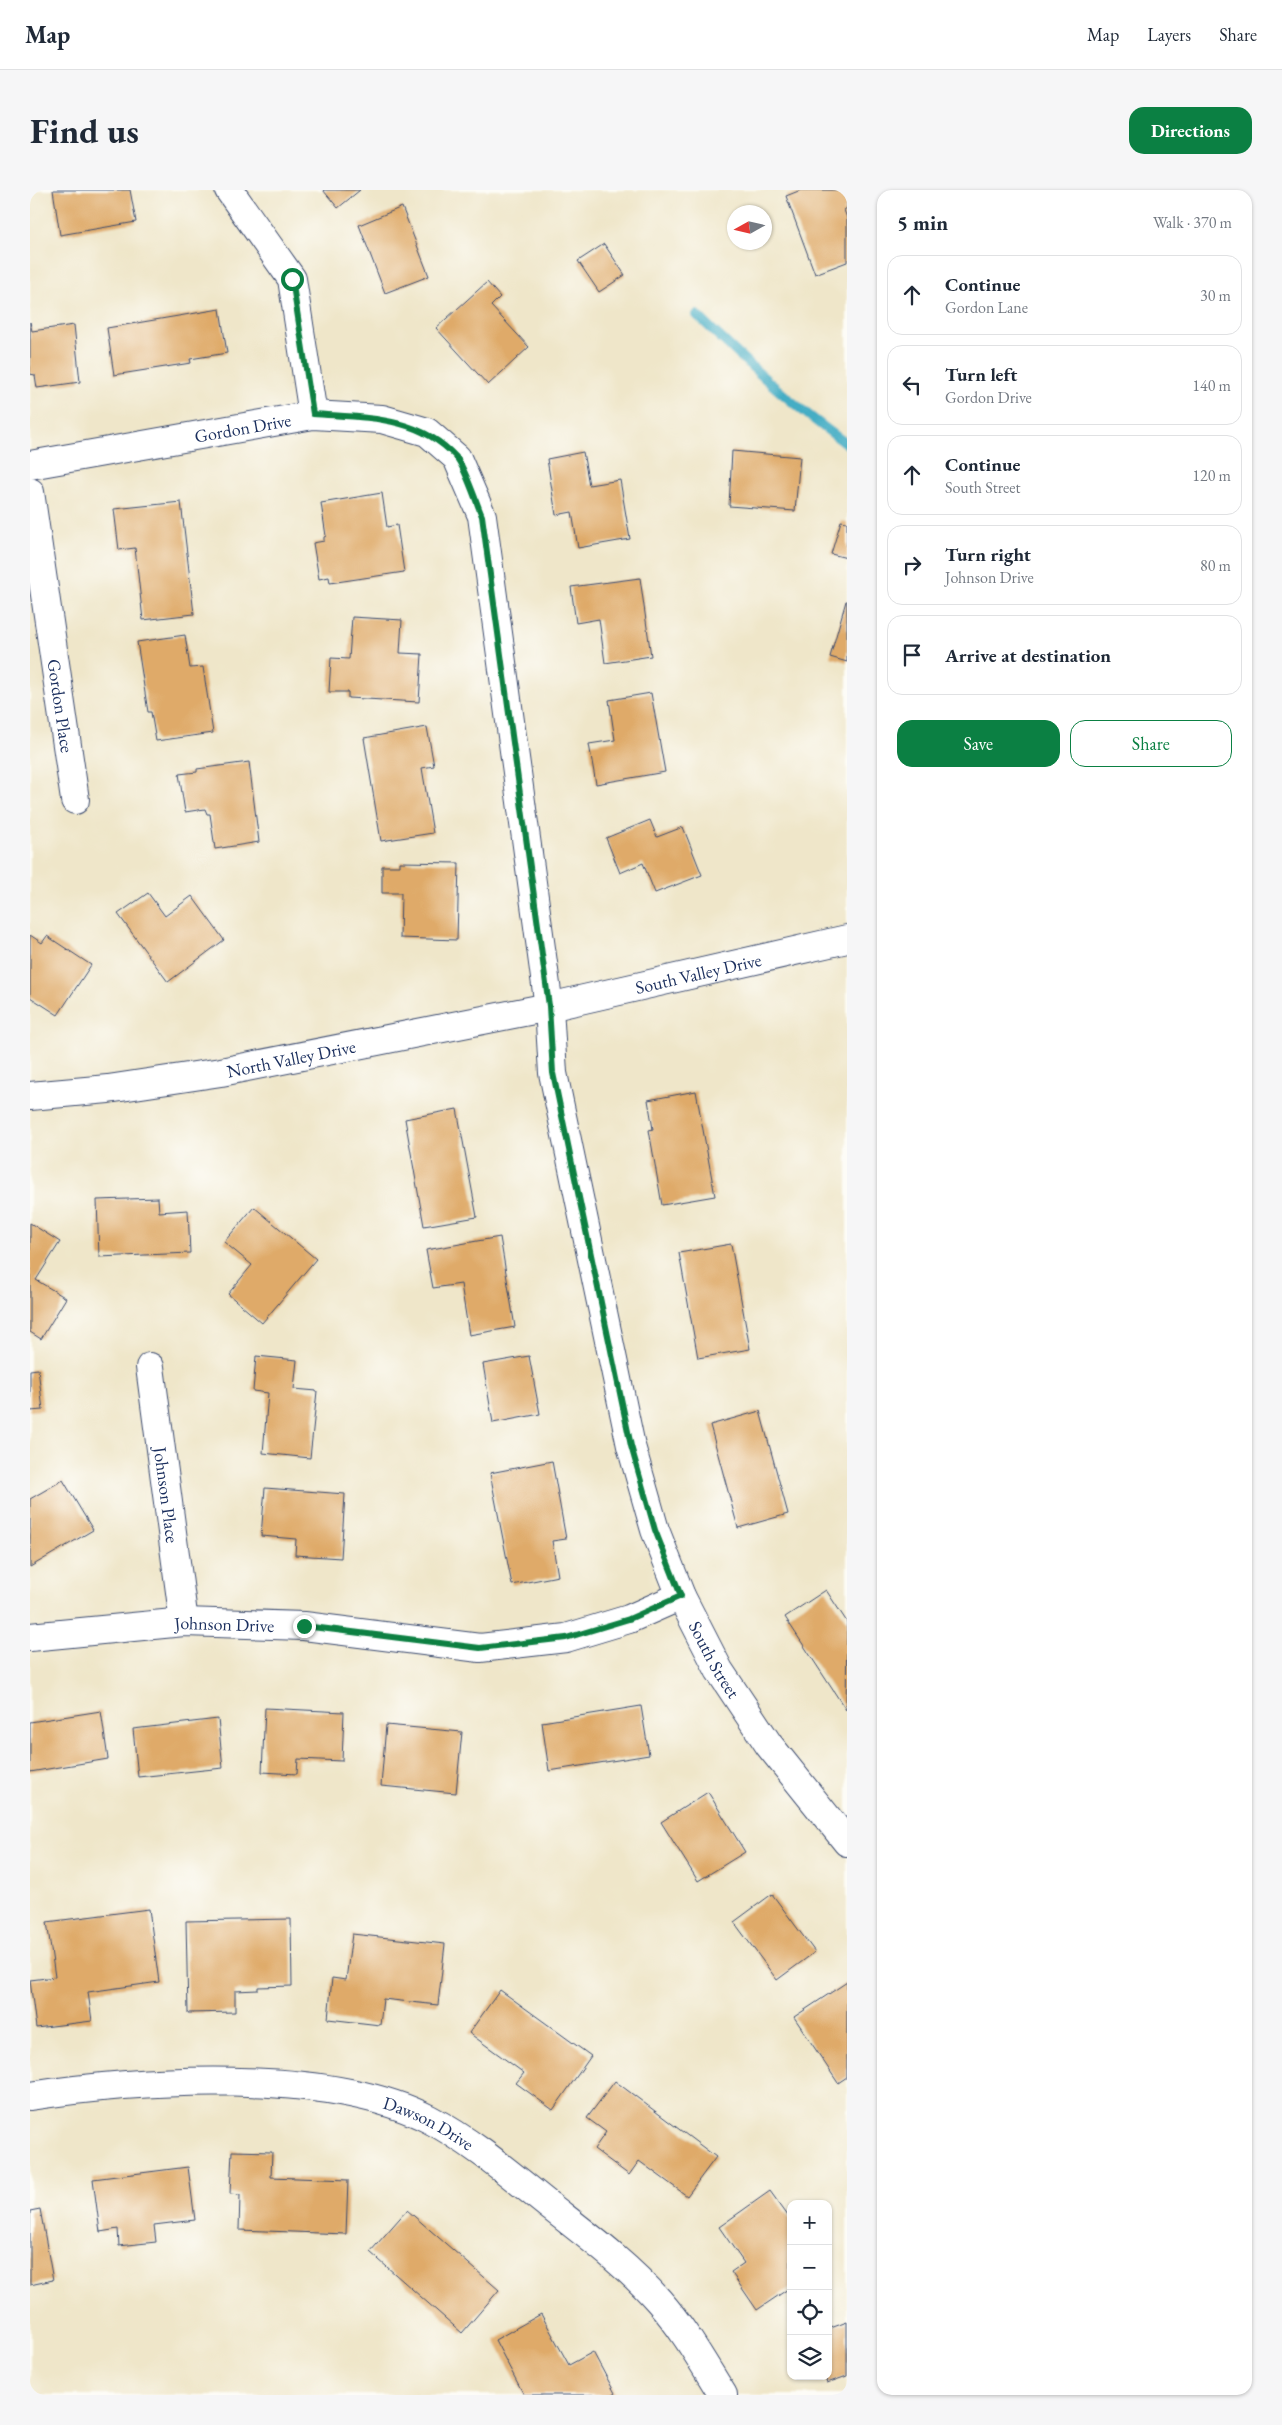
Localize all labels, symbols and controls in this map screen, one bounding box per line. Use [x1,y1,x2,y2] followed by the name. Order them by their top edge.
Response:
[25,19,70,50] text: Map
[1087,23,1119,46] text: Map
[1147,23,1191,46] text: Layers
[1219,23,1257,46] text: Share
[1129,107,1252,154] button: Directions
[30,108,139,153] text: Find us
[727,205,772,250] north arrow
[897,209,948,236] text: 5 min
[1153,212,1232,233] text: Walk · 370 m
[281,268,304,291] route start
[945,272,1020,297] text: Continue
[898,281,926,309] icon: ahead
[1200,285,1231,306] text: 30 m
[945,297,1028,318] text: Gordon Lane
[945,362,1017,387] text: Turn left
[898,371,926,399] icon: left
[1192,375,1231,396] text: 140 m
[945,387,1032,408] text: Gordon Drive
[193,408,293,447] street label: Gordon Drive
[945,452,1020,477] text: Continue
[898,461,926,489] icon: ahead
[1192,465,1231,486] text: 120 m
[945,477,1020,498] text: South Street
[945,542,1031,567] text: Turn right
[898,551,926,579] icon: right
[1200,555,1231,576] text: 80 m
[945,567,1034,588] text: Johnson Drive
[898,641,926,669] icon: arrive
[945,643,1111,668] text: Arrive at destination
[43,657,79,754] street label: Gordon Place
[897,720,1060,767] button: Save
[1070,720,1232,767] button: Share
[633,947,763,998] street label: South Valley Drive
[225,1034,357,1082] street label: North Valley Drive
[149,1443,185,1544] street label: Johnson Place
[171,1610,275,1636] street label: Johnson Drive
[293,1615,316,1638] route end
[684,1617,746,1702] street label: South Street
[381,2090,479,2155] street label: Dawson Drive
[787,2200,832,2380] map controls
[787,2200,832,2245] button: +
[787,2245,832,2290] button: −
[787,2290,832,2335] button: locate
[787,2335,832,2380] button: layers

